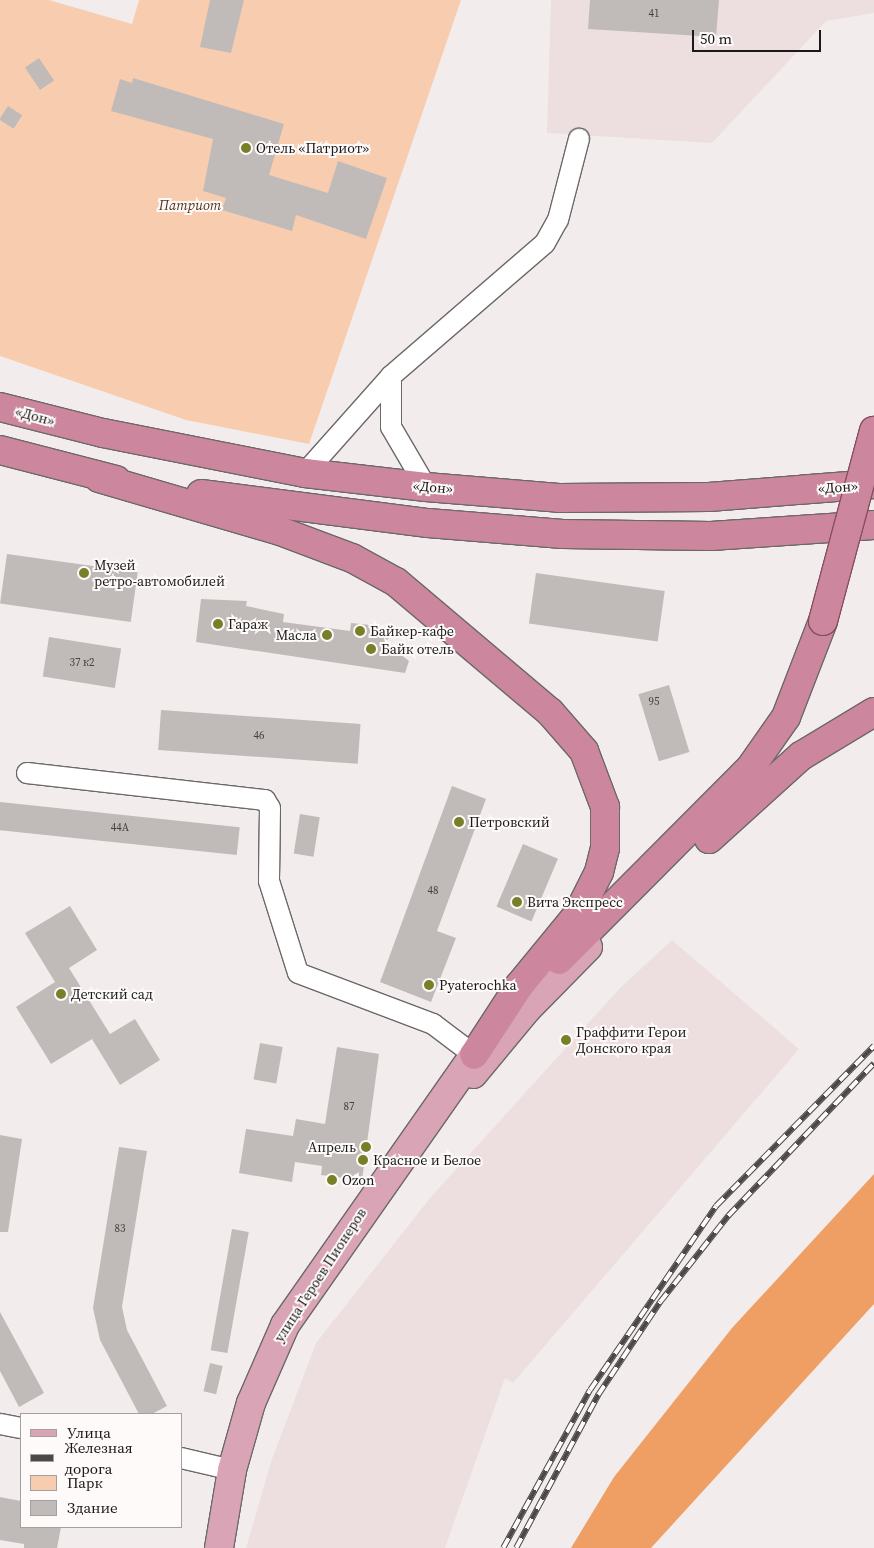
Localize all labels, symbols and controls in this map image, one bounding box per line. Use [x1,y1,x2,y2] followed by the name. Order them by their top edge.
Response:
[649,7,659,21] house number: 41
[694,20,823,52] scale bar
[700,28,732,49] text: 50 m
[256,140,369,156] place label: Отель «Патриот»
[240,142,252,154] marker: Отель «Патриот»
[159,197,221,213] park label: Патриот
[14,403,56,429] street label: «Дон»
[412,477,454,497] street label: «Дон»
[818,477,858,497] street label: «Дон»
[94,557,225,590] place label: Музей ретро-автомобилей
[78,567,90,579] marker: Музей ретро-автомобилей
[228,616,268,632] place label: Гараж
[212,618,224,630] marker: Гараж
[370,623,454,639] place label: Байкер-кафе
[354,625,366,637] marker: Байкер-кафе
[276,627,317,643] place label: Масла
[321,629,333,641] marker: Масла
[381,641,454,657] place label: Байк отель
[365,643,377,655] marker: Байк отель
[69,656,95,670] house number: 37 к2
[649,695,659,709] house number: 95
[254,729,264,743] house number: 46
[469,814,550,830] place label: Петровский
[453,816,465,828] marker: Петровский
[111,821,129,835] house number: 44А
[428,884,438,898] house number: 48
[527,894,623,910] place label: Вита Экспресс
[511,896,523,908] marker: Вита Экспресс
[439,977,517,993] place label: Pyaterochka
[423,979,435,991] marker: Pyaterochka
[71,986,153,1002] place label: Детский сад
[55,988,67,1000] marker: Детский сад
[576,1024,686,1056] place label: Граффити Герои Донского края
[560,1034,572,1046] marker: Граффити Герои Донского края
[344,1100,354,1114] house number: 87
[308,1139,356,1155] place label: Апрель
[360,1141,372,1153] marker: Апрель
[373,1152,481,1168] place label: Красное и Белое
[357,1154,369,1166] marker: Красное и Белое
[342,1172,374,1188] place label: Ozon
[326,1174,338,1186] marker: Ozon
[270,1205,370,1345] street label: улица Героев Пионеров
[115,1222,125,1236] house number: 83
[20,1413,182,1528] legend
[67,1422,111,1443] text: Улица
[64,1437,133,1479] text: Железная дорога
[67,1472,103,1493] text: Парк
[67,1497,118,1518] text: Здание

